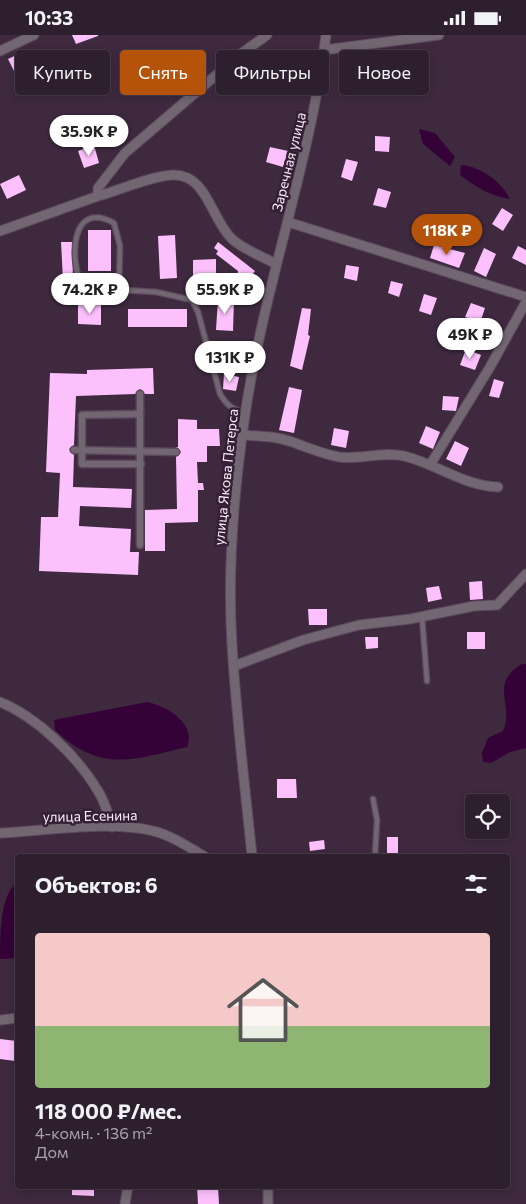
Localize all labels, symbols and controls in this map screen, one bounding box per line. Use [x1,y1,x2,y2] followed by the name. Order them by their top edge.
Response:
[25,6,73,29] text: 10:33
[15,50,110,95] chip: Купить
[120,50,206,95] chip: Снять
[216,50,329,95] chip: Фильтры
[339,50,429,95] chip: Новое
[268,110,309,213] street label: Заречная улица
[43,115,135,157] pin: 35.9K ₽
[60,121,118,140] text: 35.9K ₽
[406,213,488,256] pin: 118K ₽
[422,220,472,239] text: 118K ₽
[44,273,136,315] pin: 74.2K ₽
[179,273,271,315] pin: 55.9K ₽
[62,279,118,298] text: 74.2K ₽
[196,279,254,298] text: 55.9K ₽
[435,317,505,360] pin: 49K ₽
[448,324,492,343] text: 49K ₽
[189,341,271,383] pin: 131K ₽
[206,347,254,366] text: 131K ₽
[210,408,241,546] street label: улица Якова Петерса
[465,794,510,839] map controls
[465,794,510,839] button: locate
[42,806,138,825] street label: улица Есенина
[462,870,490,898] icon: filters
[35,872,158,897] text: Объектов: 6
[218,965,308,1055] icon: home
[35,1098,182,1123] text: 118 000 ₽/мес.
[35,1123,152,1142] text: 4-комн. · 136 m²
[35,1142,68,1161] text: Дом

